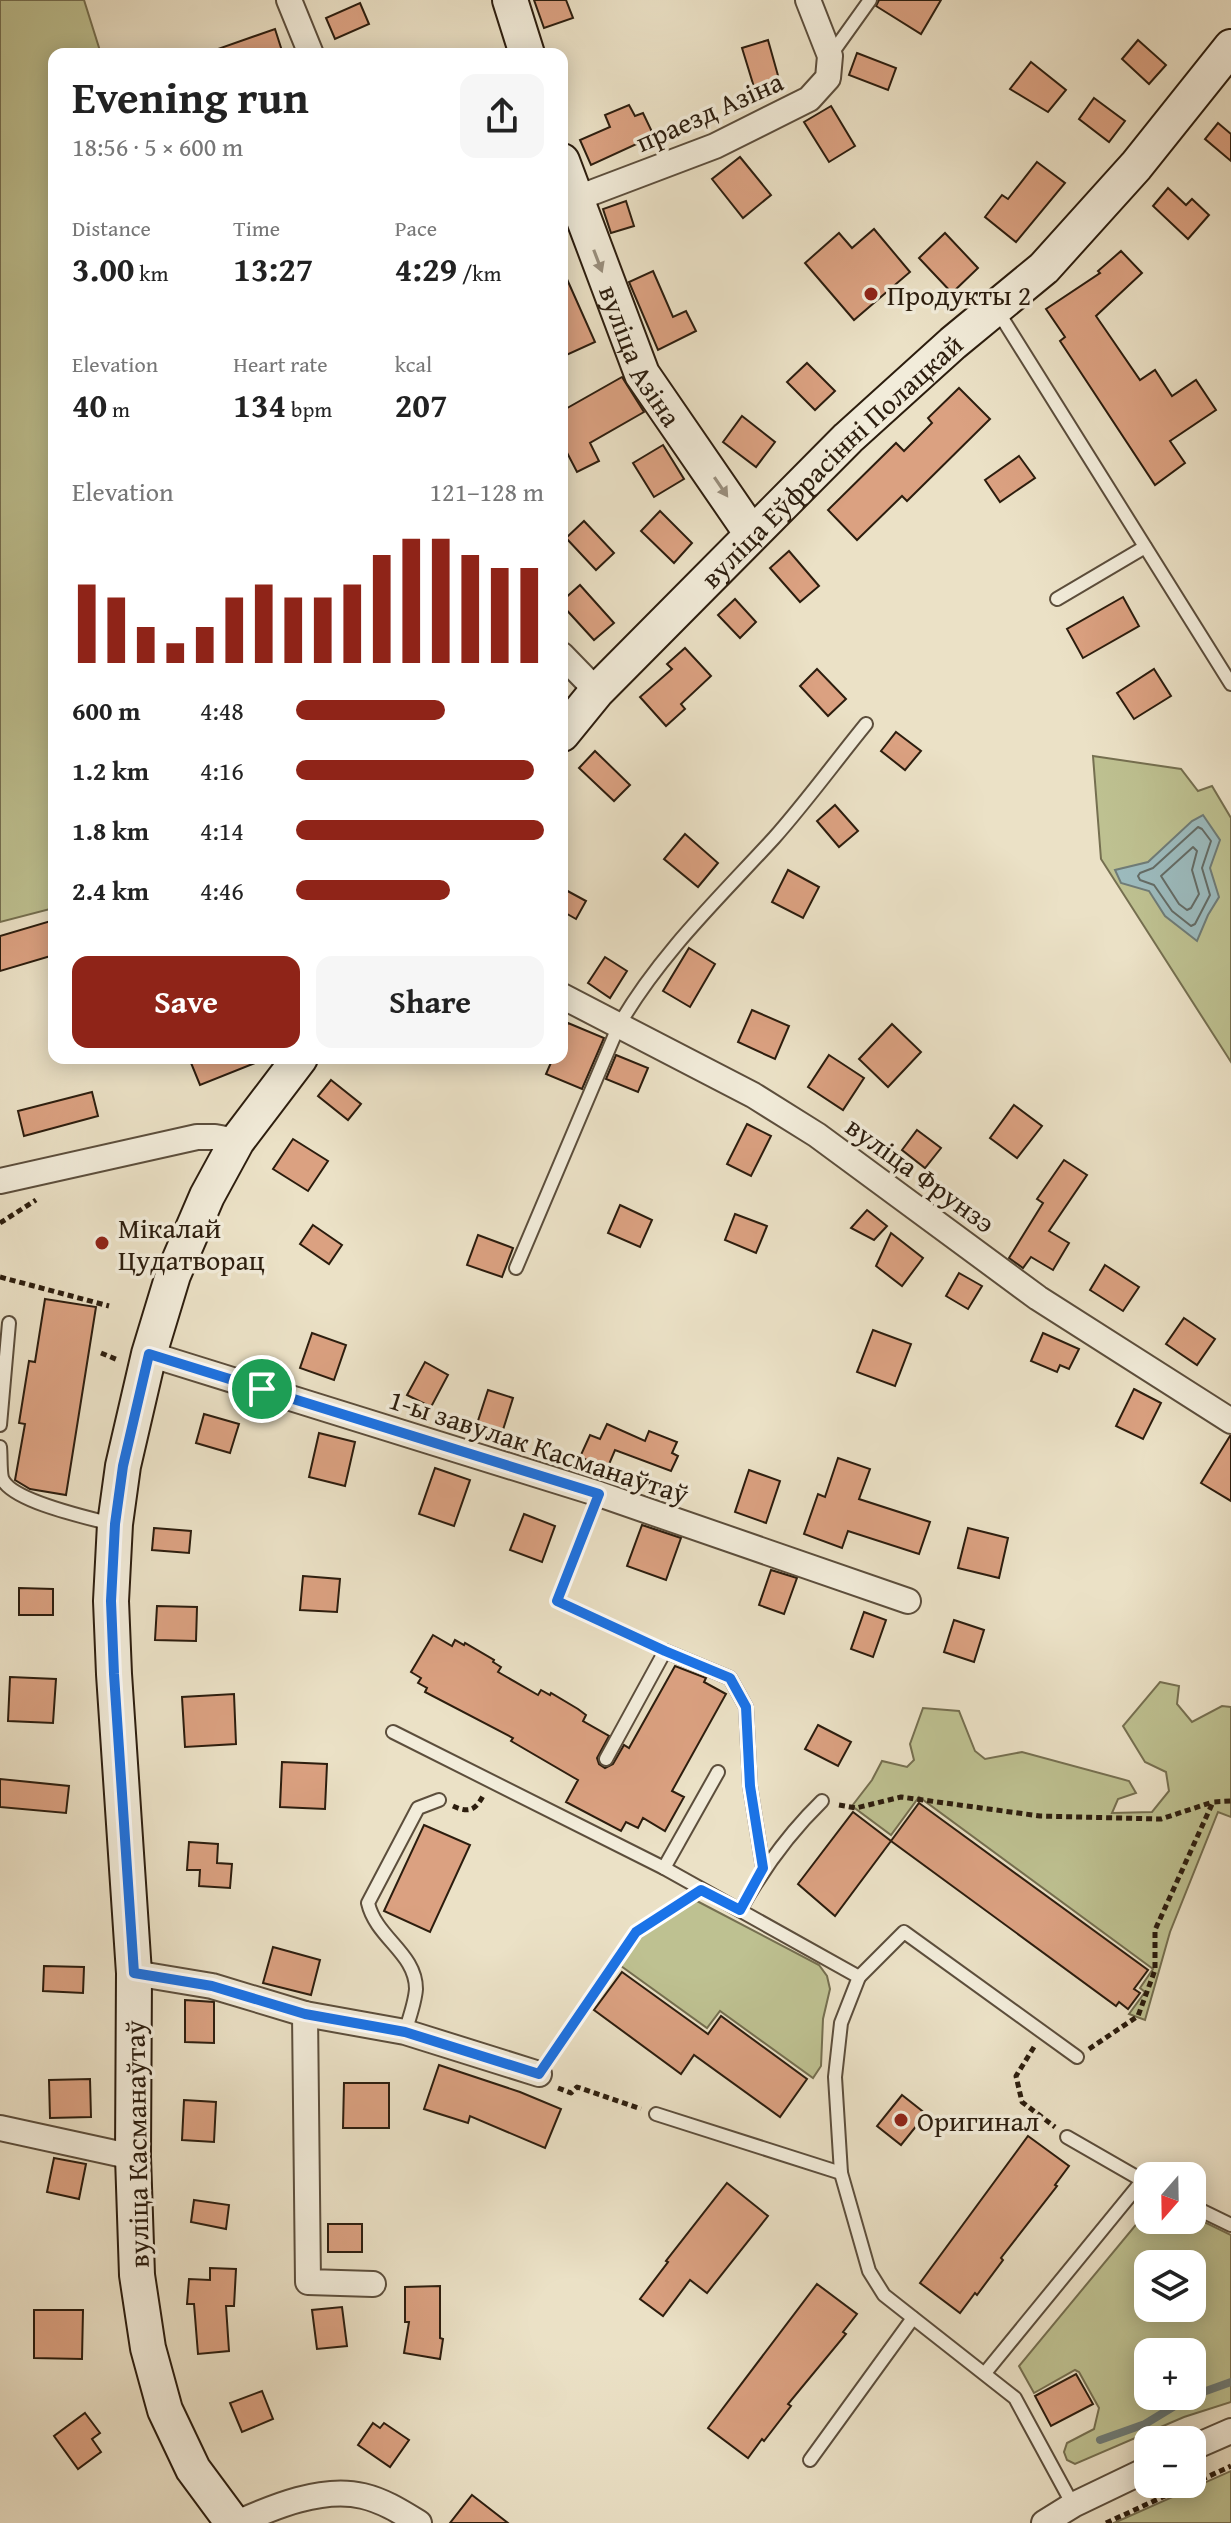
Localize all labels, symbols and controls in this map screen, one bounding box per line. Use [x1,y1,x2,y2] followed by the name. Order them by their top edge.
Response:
[629,60,790,162] street label: праезд Азіна
[72,65,309,129] text: Evening run
[460,74,544,158] button: share
[72,127,243,166] text: 18:56 · 5 × 600 m
[72,212,151,244] text: Distance
[233,212,280,244] text: Time
[395,212,437,244] text: Pace
[72,244,134,293] text: 3.00
[233,244,313,293] text: 13:27
[395,244,457,293] text: 4:29
[592,249,605,273] one-way arrow
[134,257,168,289] text: km
[457,257,502,289] text: /km
[887,274,1031,315] place label: Продукты 2
[590,279,693,435] street label: вуліца Азіна
[862,285,880,303] marker: Продукты 2
[690,324,971,597] street label: вуліца Еўфрасінні Полацкай
[72,348,158,380] text: Elevation
[233,348,328,380] text: Heart rate
[395,348,432,380] text: kcal
[72,380,107,429] text: 40
[233,380,286,429] text: 134
[395,380,448,429] text: 207
[107,393,130,425] text: m
[286,393,332,425] text: bpm
[72,472,174,511] text: Elevation
[430,472,544,511] text: 121–128 m
[714,477,729,498] one-way arrow
[72,691,140,730] text: 600 m
[200,691,244,730] text: 4:48
[72,751,149,790] text: 1.2 km
[200,751,244,790] text: 4:16
[72,811,149,850] text: 1.8 km
[200,811,244,850] text: 4:14
[72,871,149,910] text: 2.4 km
[200,871,244,910] text: 4:46
[72,956,300,1048] button: Save
[316,956,544,1048] button: Share
[838,1106,1004,1242] street label: вуліца Фрунзэ
[118,1207,265,1280] place label: Мікалай Цудатворац
[93,1234,111,1252] marker: Мікалай Цудатворац
[228,1355,296,1423] pin
[240,1367,284,1411] icon: arrive
[384,1378,694,1514] street label: 1-ы завулак Касманаўтаў
[113,2020,159,2268] street label: вуліца Касманаўтаў
[917,2100,1039,2141] place label: Оригинал
[892,2111,910,2129] marker: Оригинал
[1134,2162,1206,2234] north arrow
[1134,2162,1206,2498] map controls
[1134,2250,1206,2322] button: layers
[1134,2338,1206,2410] button: +
[1134,2426,1206,2498] button: −

